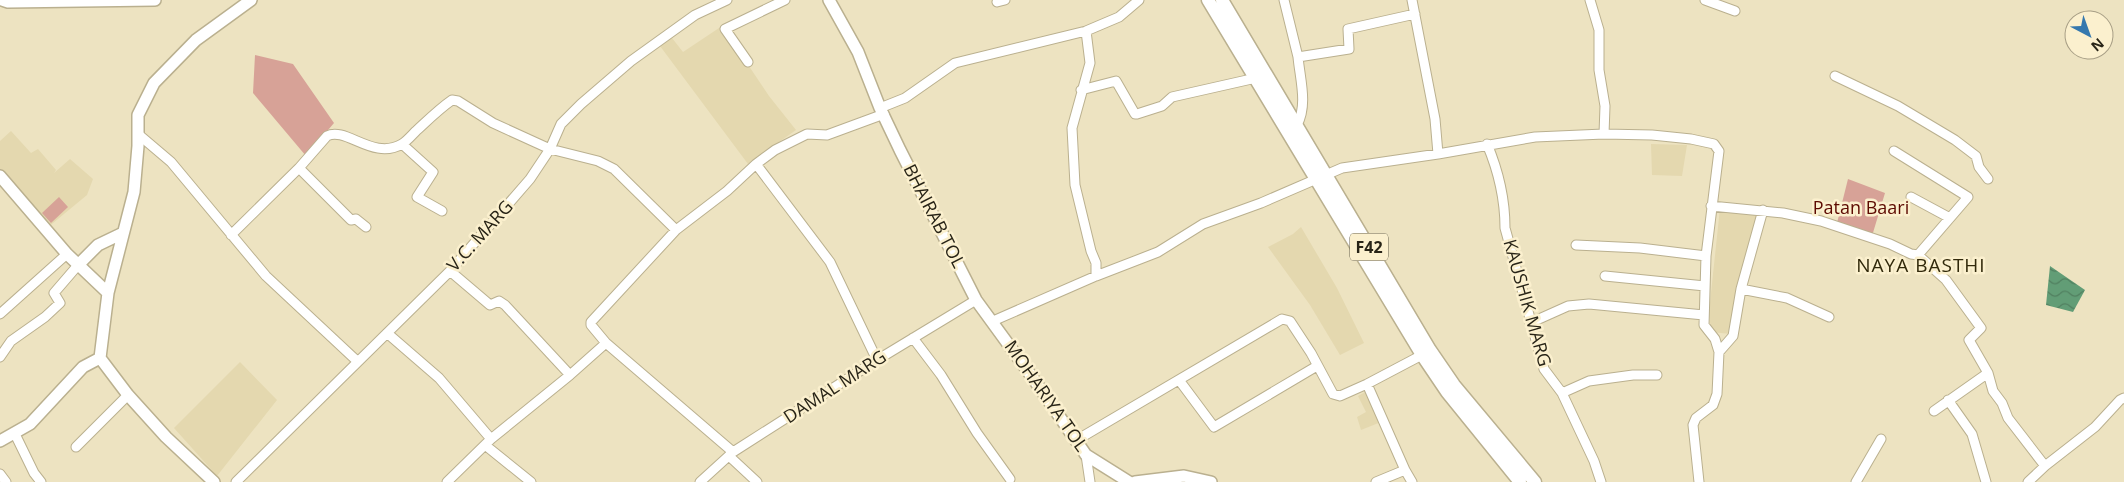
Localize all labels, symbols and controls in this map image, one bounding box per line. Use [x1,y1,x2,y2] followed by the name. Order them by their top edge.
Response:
[2064,10,2114,60] north arrow
[2087,34,2108,56] text: N
[898,160,971,272] street label: BHAIRAB TOL
[441,195,518,276] street label: V.C. MARG
[1813,195,1909,219] park label: Patan Baari
[1350,233,1388,260] road number: F42
[1498,236,1558,369] street label: KAUSHIK MARG
[1856,252,1986,278] district label: NAYA BASTHI
[1000,335,1094,456] street label: MOHARIYA TOL
[778,344,890,428] street label: DAMAL MARG

